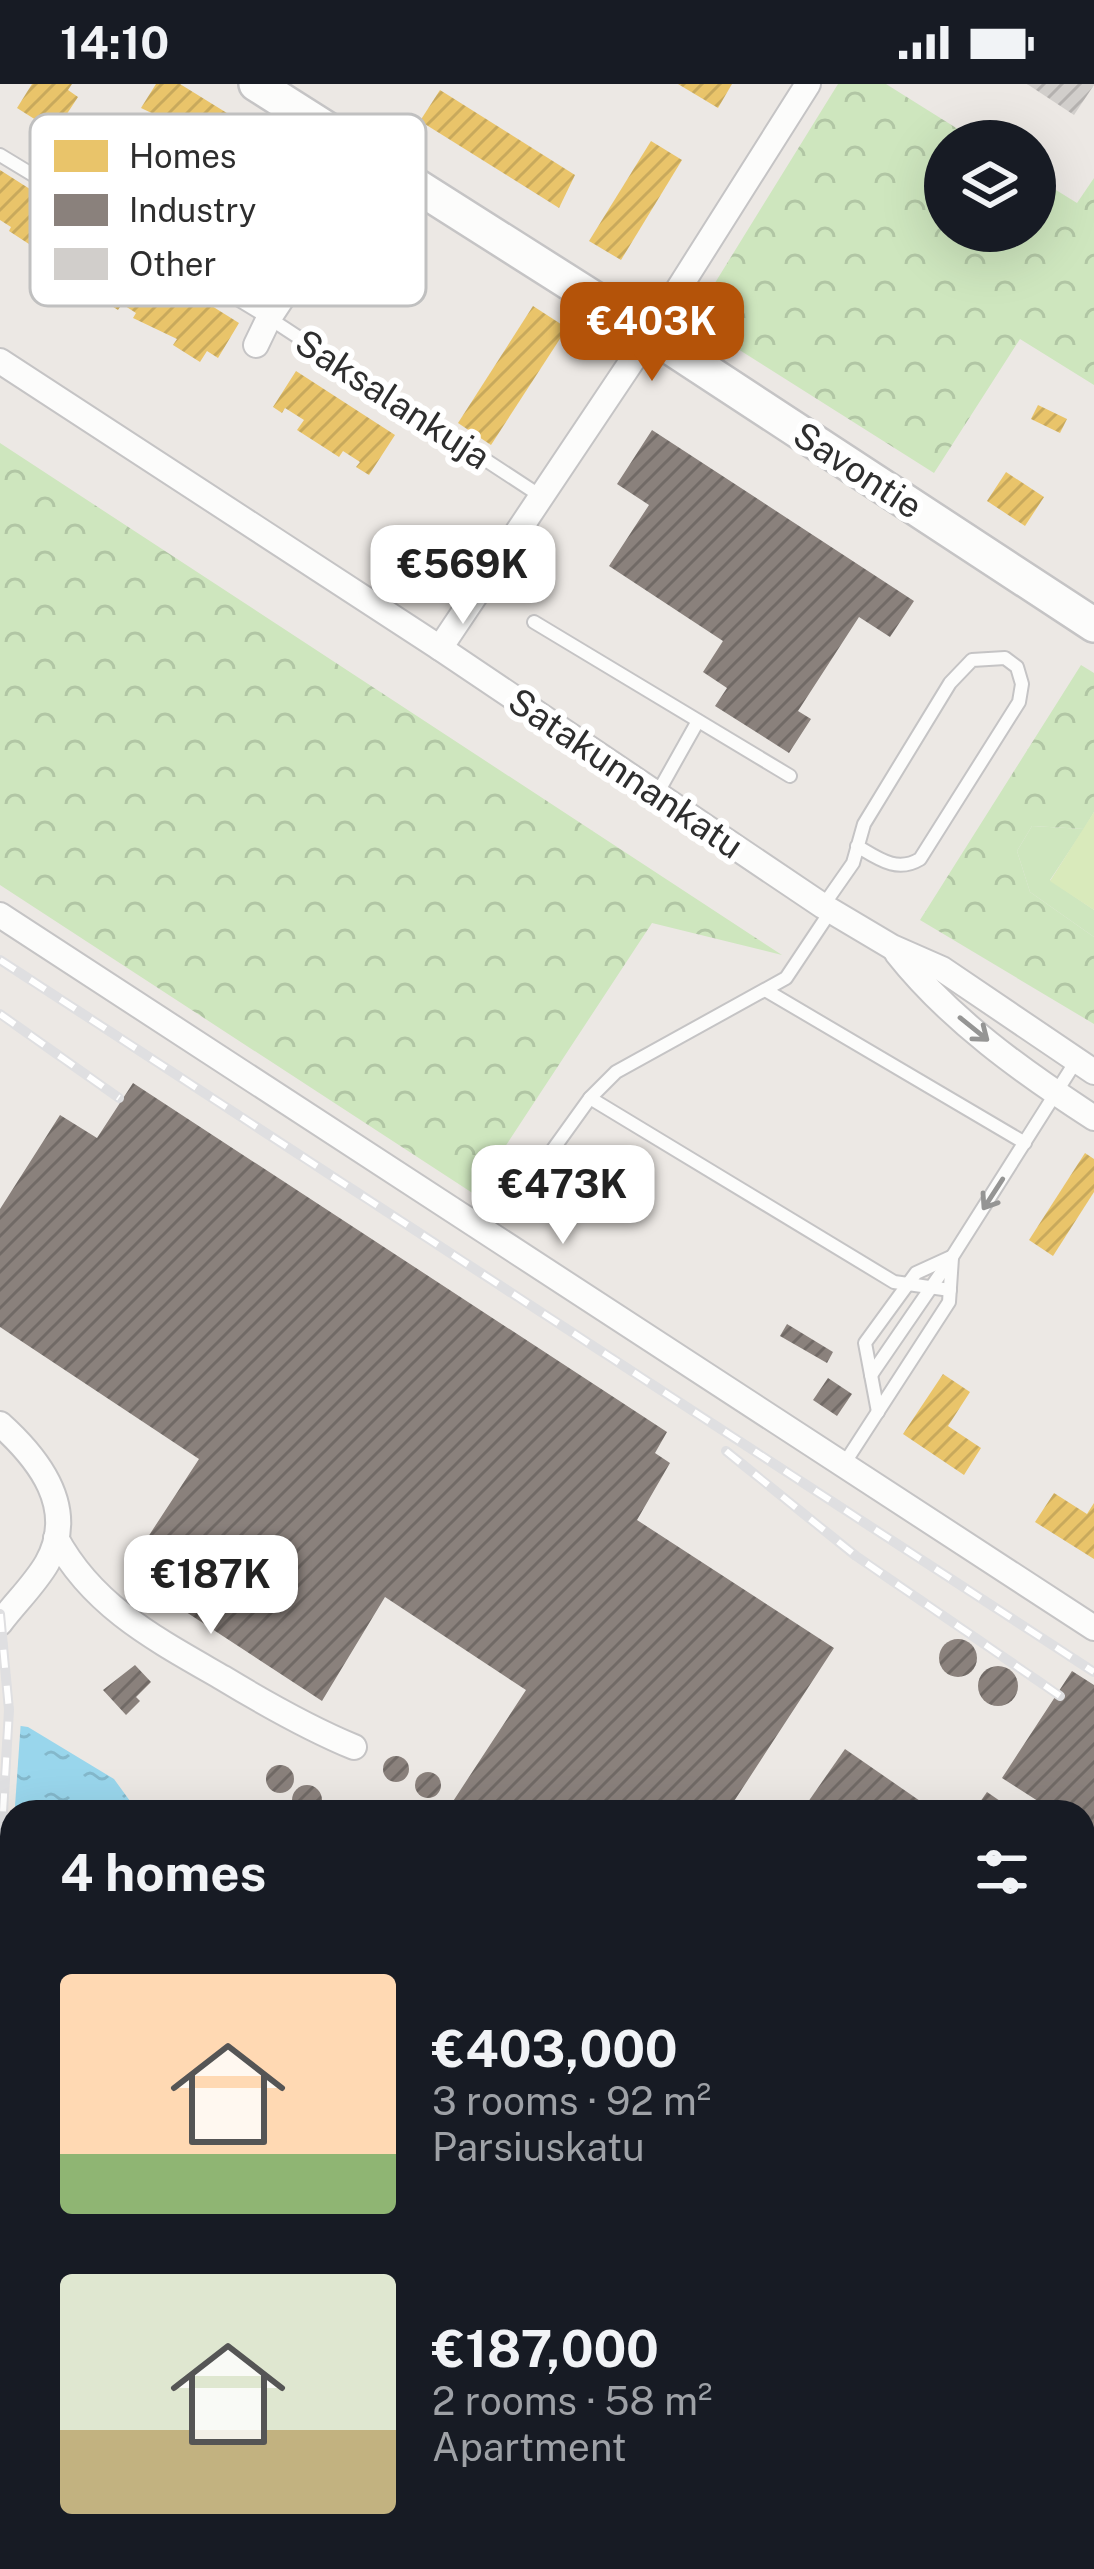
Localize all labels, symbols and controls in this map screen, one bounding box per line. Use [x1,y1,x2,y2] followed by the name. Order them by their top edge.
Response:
[60,16,169,69] text: 14:10
[30,114,426,306] legend
[924,120,1056,252] map controls
[924,120,1056,252] button: layers
[129,137,237,175] text: Homes
[129,191,256,229] text: Industry
[129,245,216,283] text: Other
[568,282,736,384] pin: €403K
[587,298,717,344] text: €403K
[288,321,498,477] street label: Saksalankuja
[786,413,930,527] street label: Savontie
[379,525,547,627] pin: €569K
[397,541,529,587] text: €569K
[501,679,751,867] street label: Satakunnankatu
[958,1014,989,1042] one-way arrow
[479,1145,647,1247] pin: €473K
[499,1161,627,1207] text: €473K
[980,1176,1005,1210] one-way arrow
[127,1535,295,1637] pin: €187K
[151,1551,271,1597] text: €187K
[969,1839,1035,1905] icon: filters
[60,1843,266,1902] text: 4 homes
[432,2019,678,2078] text: €403,000
[156,2022,300,2166] icon: home
[432,2078,711,2124] text: 3 rooms · 92 m²
[432,2124,645,2170] text: Parsiuskatu
[432,2319,659,2378] text: €187,000
[156,2322,300,2466] icon: home
[432,2378,712,2424] text: 2 rooms · 58 m²
[432,2424,627,2470] text: Apartment

